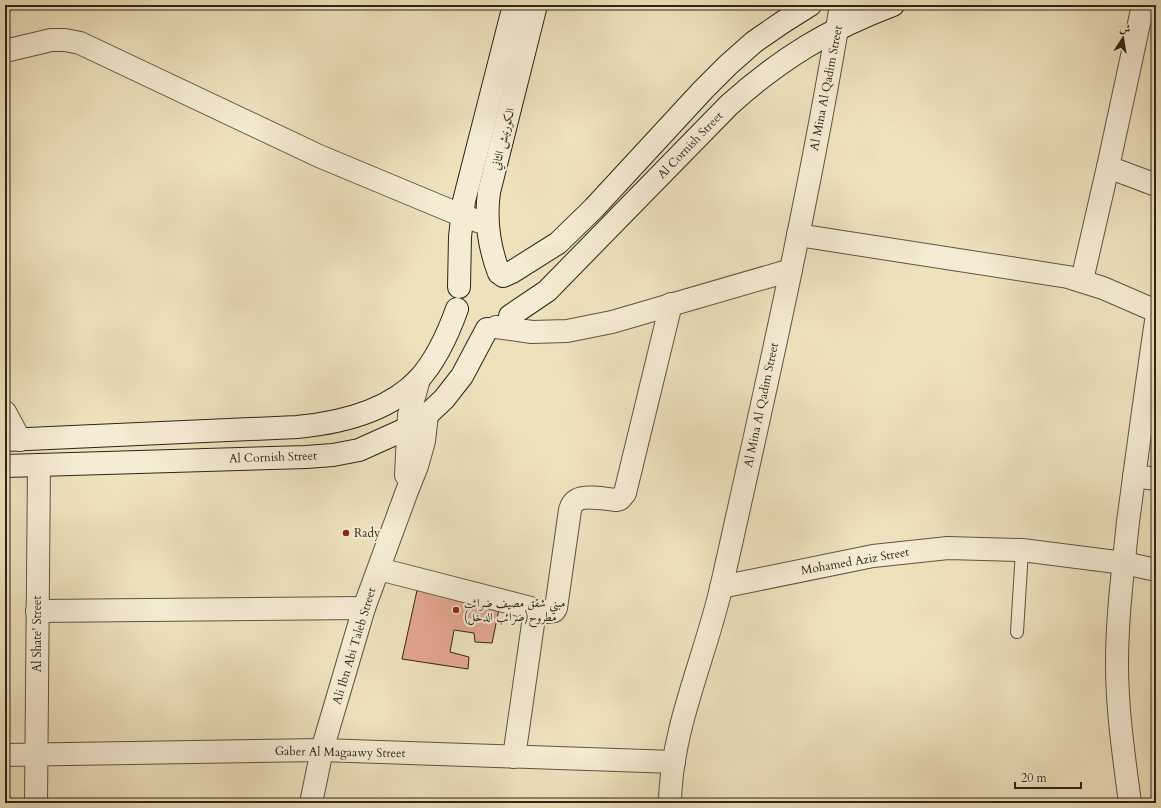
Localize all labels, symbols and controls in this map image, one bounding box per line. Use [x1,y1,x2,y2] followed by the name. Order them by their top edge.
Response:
[1103,18,1143,58] north arrow
[1118,20,1132,37] text: ش
[806,24,846,152] street label: Al Mina Al Qadim Street
[488,106,520,172] street label: الكورنيش الثاني
[654,108,726,182] street label: Al Cornish Street
[740,341,782,469] street label: Al Mina Al Qadim Street
[229,447,317,467] street label: Al Cornish Street
[354,525,381,541] place label: Rady
[341,528,351,538] marker: Rady
[800,544,911,578] street label: Mohamed Aziz Street
[329,585,379,706] street label: Ali Ibn Abi Taleb Street
[29,595,45,672] street label: Al Shate' Street
[464,595,565,628] place label: مبني شقق مصيف ضرائب مطروح(ضرائب الدخل)
[451,605,461,615] marker: مبني شقق مصيف ضرائب مطروح(ضرائب الدخل)
[275,743,406,761] street label: Gaber Al Magaawy Street
[1015,764,1081,790] scale bar
[1021,770,1048,786] text: 20 m

